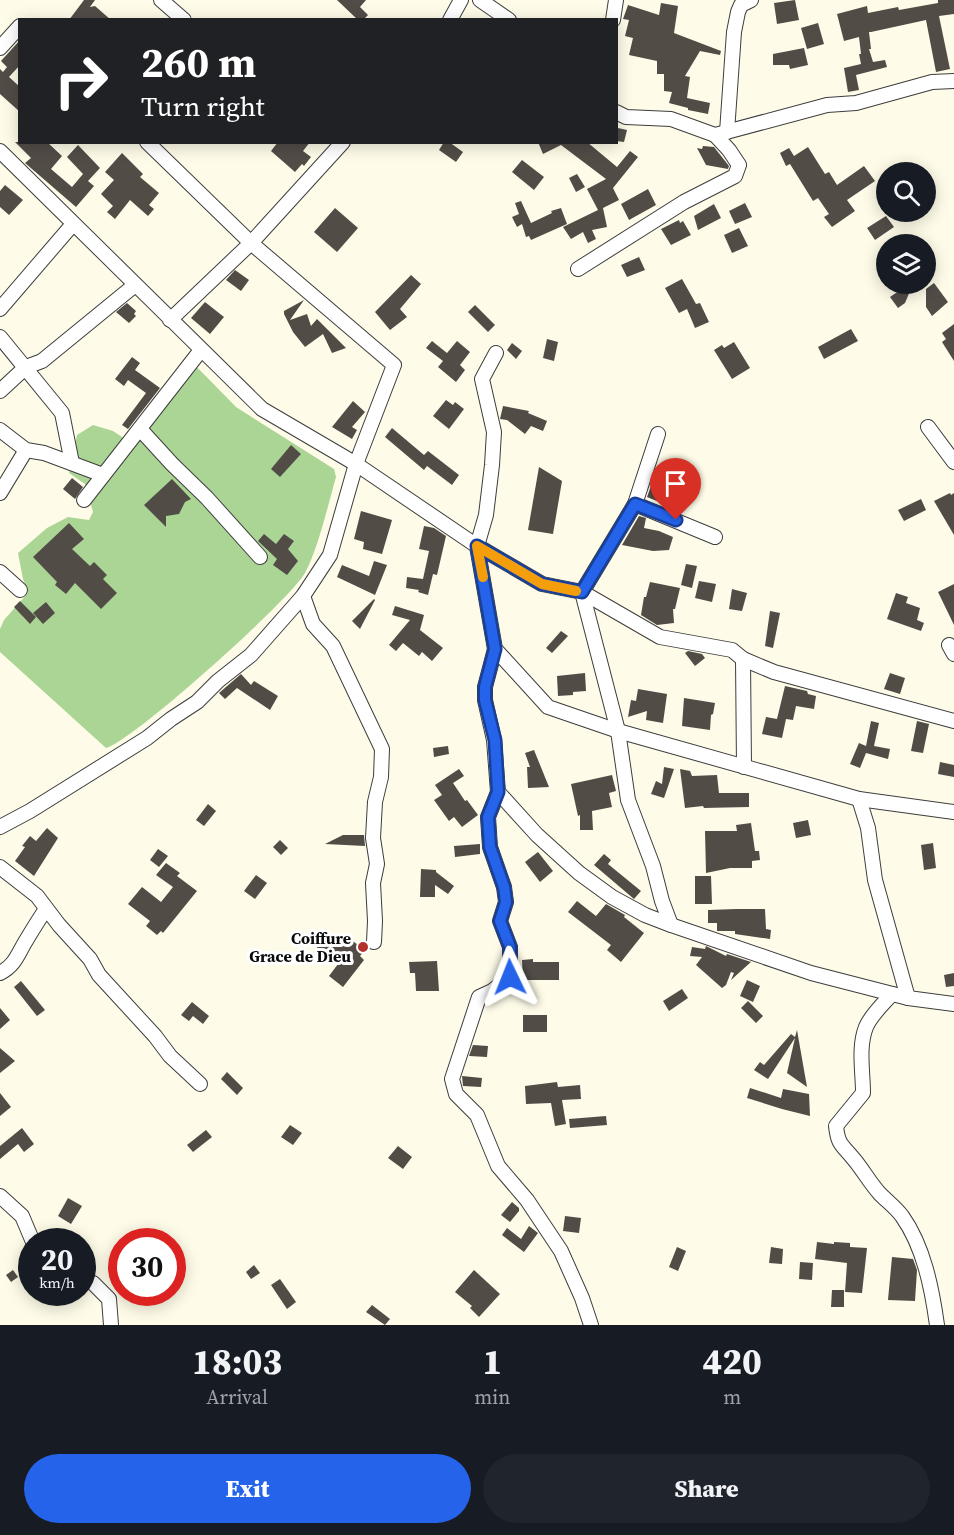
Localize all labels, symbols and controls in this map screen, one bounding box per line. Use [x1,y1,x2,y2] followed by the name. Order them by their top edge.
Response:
[141,33,256,91] text: 260 m
[42,42,120,120] icon: right
[141,88,265,125] text: Turn right
[876,162,936,294] map controls
[876,162,936,222] button: search
[876,234,936,294] button: layers
[650,458,701,520] pin
[659,467,692,500] icon: arrive
[249,927,351,967] place label: Coiffure Grace de Dieu
[356,940,370,954] marker: Coiffure Grace de Dieu
[478,945,542,1009] position arrow
[108,1228,186,1306] speed limit sign: 30
[41,1239,73,1280] text: 20
[39,1272,75,1293] text: km/h
[192,1337,282,1386] text: 18:03
[482,1337,502,1386] text: 1
[702,1337,762,1386] text: 420
[206,1383,268,1411] text: Arrival
[474,1383,510,1411] text: min
[723,1383,741,1411] text: m
[24,1454,471,1523] button: Exit
[483,1454,930,1523] button: Share

